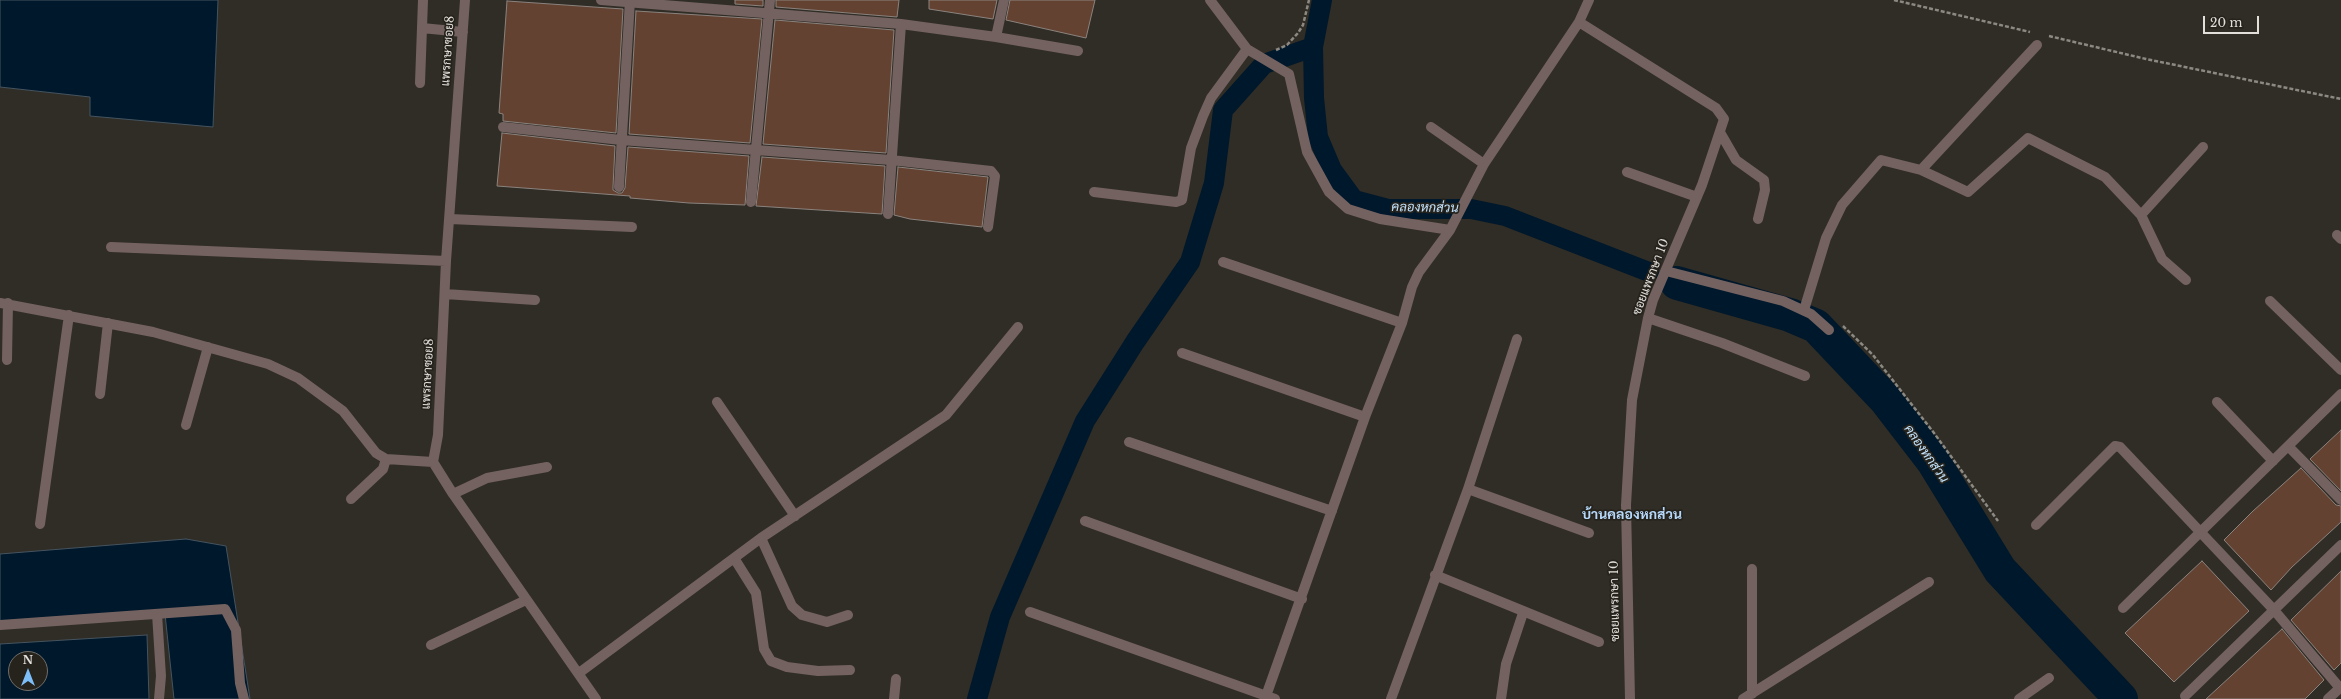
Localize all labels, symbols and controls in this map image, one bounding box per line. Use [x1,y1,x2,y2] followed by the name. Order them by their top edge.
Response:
[2205,8,2261,34] scale bar
[438,15,458,87] street label: แพรกษาซอย8
[2210,15,2242,30] text: 20 m
[1391,200,1459,216] water label: คลองหกส่วน
[1630,237,1672,317] street label: ซอยแพรกษา 10
[419,338,437,410] street label: แพรกษาซอย8
[1900,422,1952,486] water label: คลองหกส่วน
[1582,507,1682,523] district label: บ้านคลองหกส่วน
[1607,560,1623,642] street label: ซอยแพรกษา 10
[8,651,48,691] north arrow
[23,653,33,667] text: N

